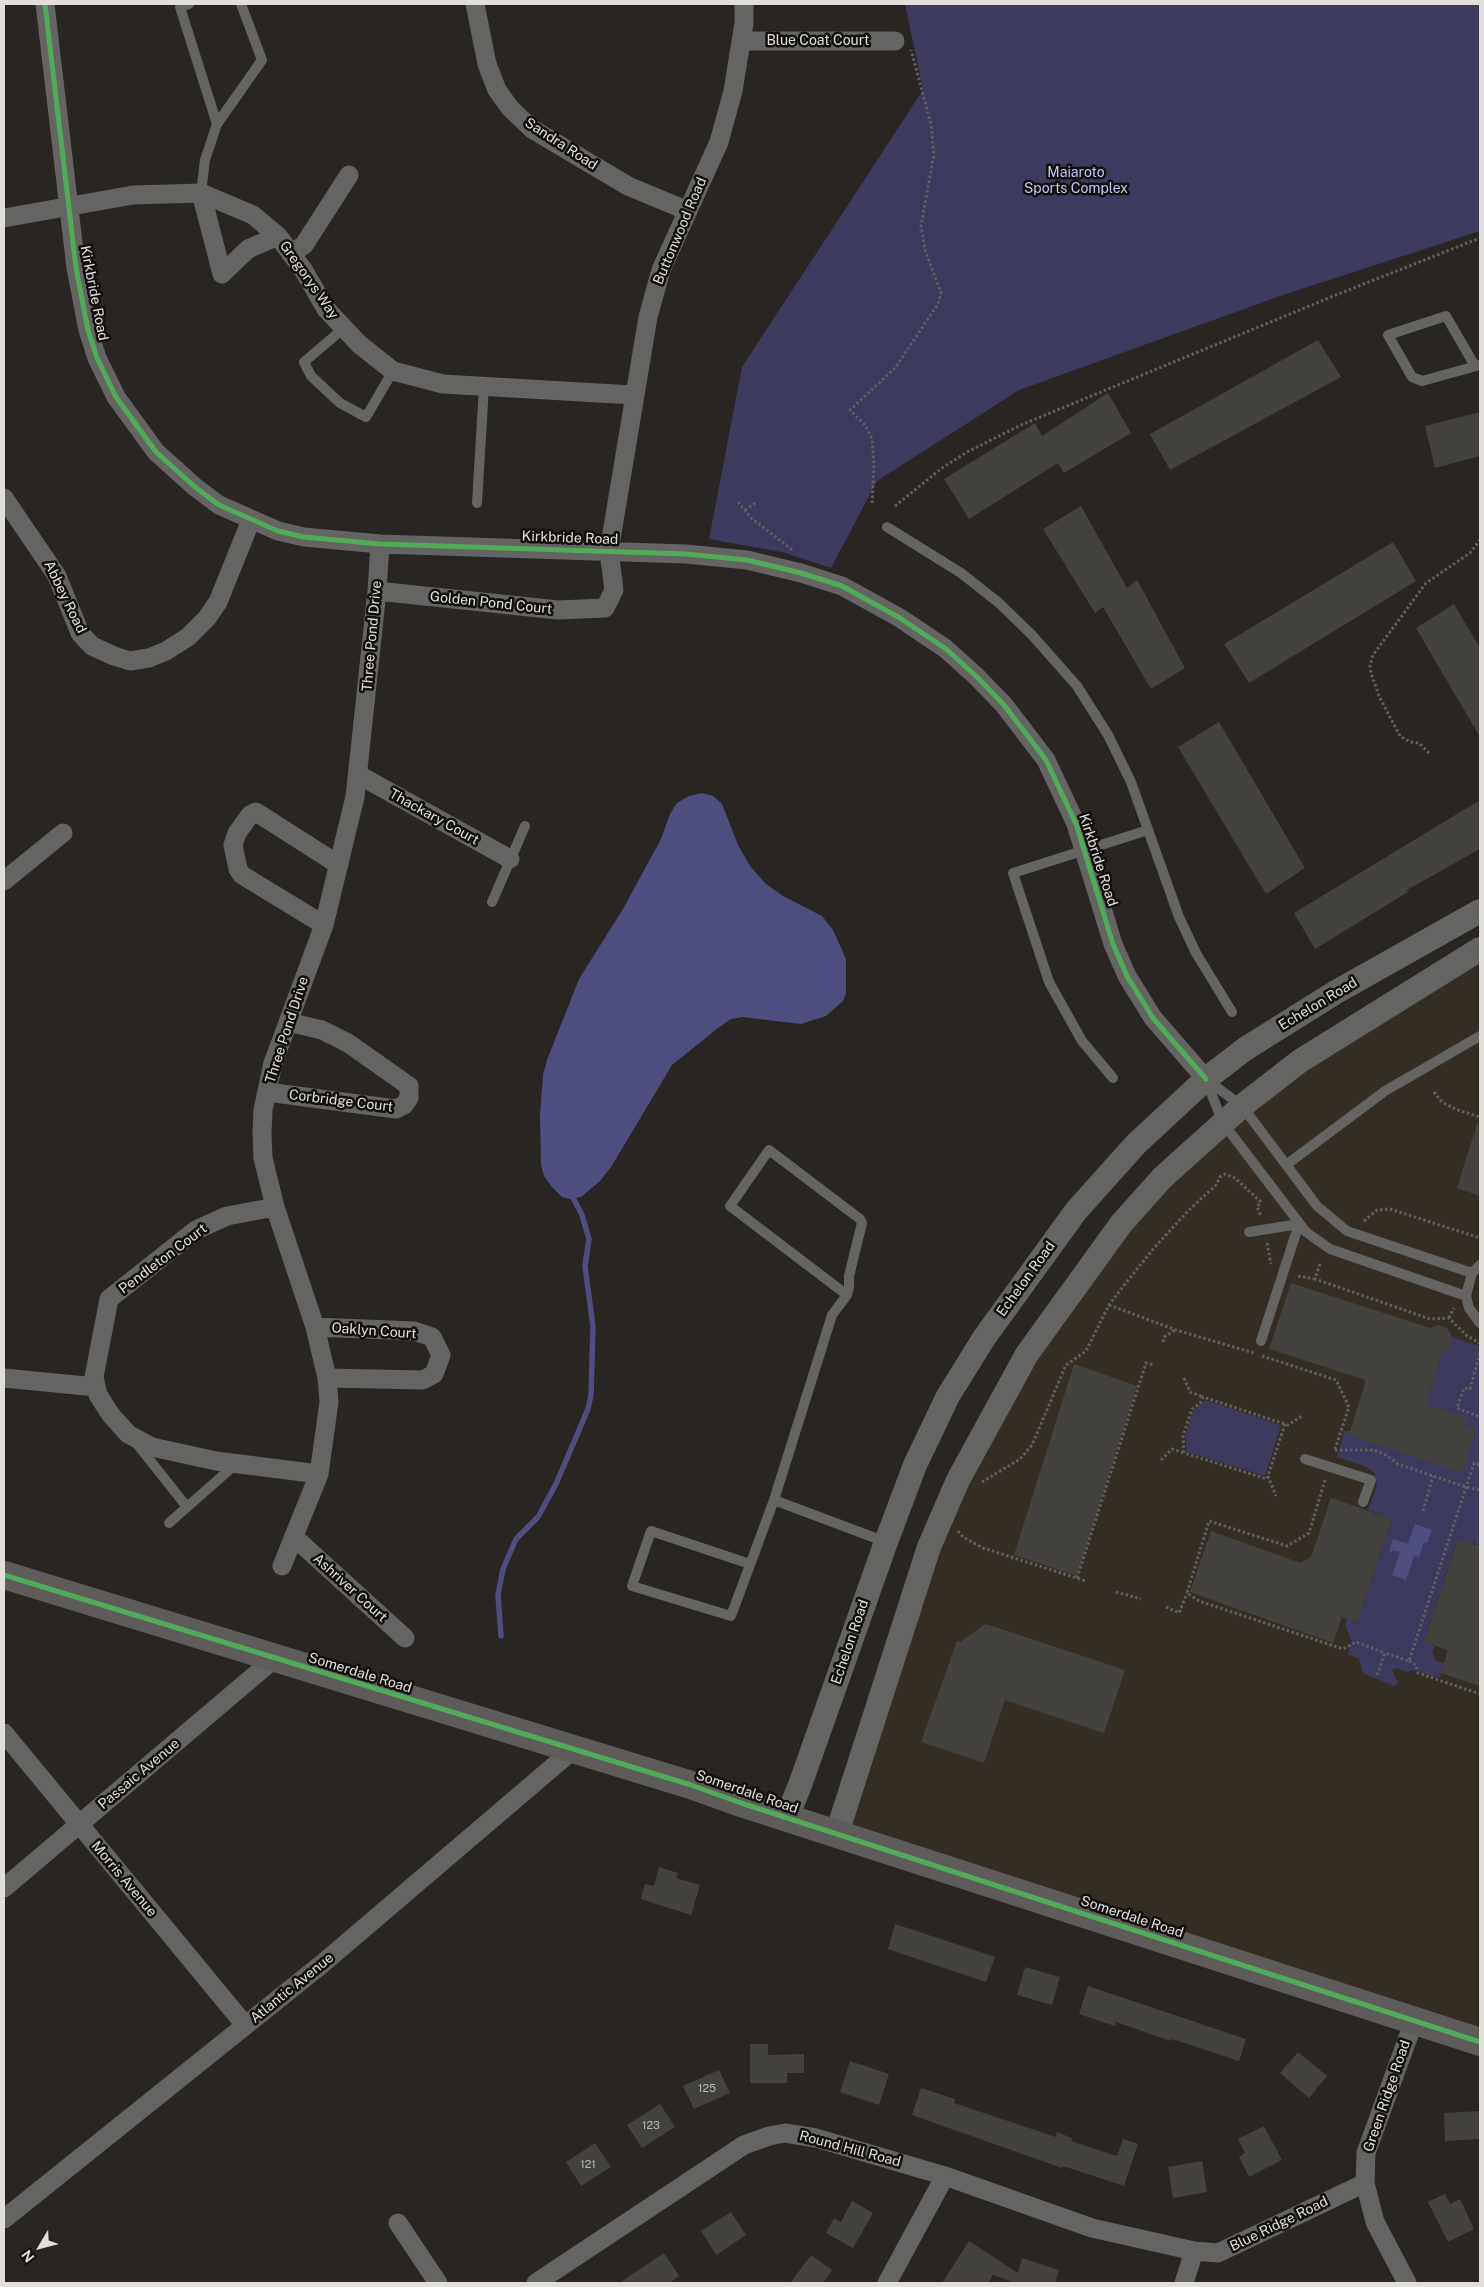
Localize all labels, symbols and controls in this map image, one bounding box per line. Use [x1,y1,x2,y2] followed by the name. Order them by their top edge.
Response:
[766,33,870,49] street label: Blue Coat Court
[522,114,600,174] street label: Sandra Road
[1024,165,1128,198] park label: Maiaroto Sports Complex
[650,175,710,287] street label: Buttonwood Road
[276,238,342,322] street label: Gregorys Way
[77,244,111,342] street label: Kirkbride Road
[521,528,619,548] street label: Kirkbride Road
[40,558,90,636] street label: Abbey Road
[359,580,385,692] street label: Three Pond Drive
[429,588,553,618] street label: Golden Pond Court
[386,785,482,849] street label: Thackary Court
[1075,811,1121,909] street label: Kirkbride Road
[1276,974,1360,1034] street label: Echelon Road
[262,975,312,1085] street label: Three Pond Drive
[288,1086,394,1116] street label: Corbridge Court
[116,1220,210,1298] street label: Pendleton Court
[993,1238,1059,1320] street label: Echelon Road
[331,1320,417,1342] street label: Oaklyn Court
[309,1550,391,1626] street label: Ashriver Court
[828,1597,872,1687] street label: Echelon Road
[306,1649,414,1697] street label: Somerdale Road
[95,1735,183,1813] street label: Passaic Avenue
[694,1767,800,1817] street label: Somerdale Road
[88,1838,160,1920] street label: Morris Avenue
[1078,1892,1186,1942] street label: Somerdale Road
[247,1949,337,2027] street label: Atlantic Avenue
[1360,2038,1414,2154] street label: Green Ridge Road
[698,2082,716,2096] house number: 125
[642,2119,660,2133] house number: 123
[797,2127,903,2171] street label: Round Hill Road
[580,2158,596,2172] house number: 121
[1227,2193,1331,2255] street label: Blue Ridge Road
[15,2222,65,2272] north arrow
[18,2247,38,2265] text: N

